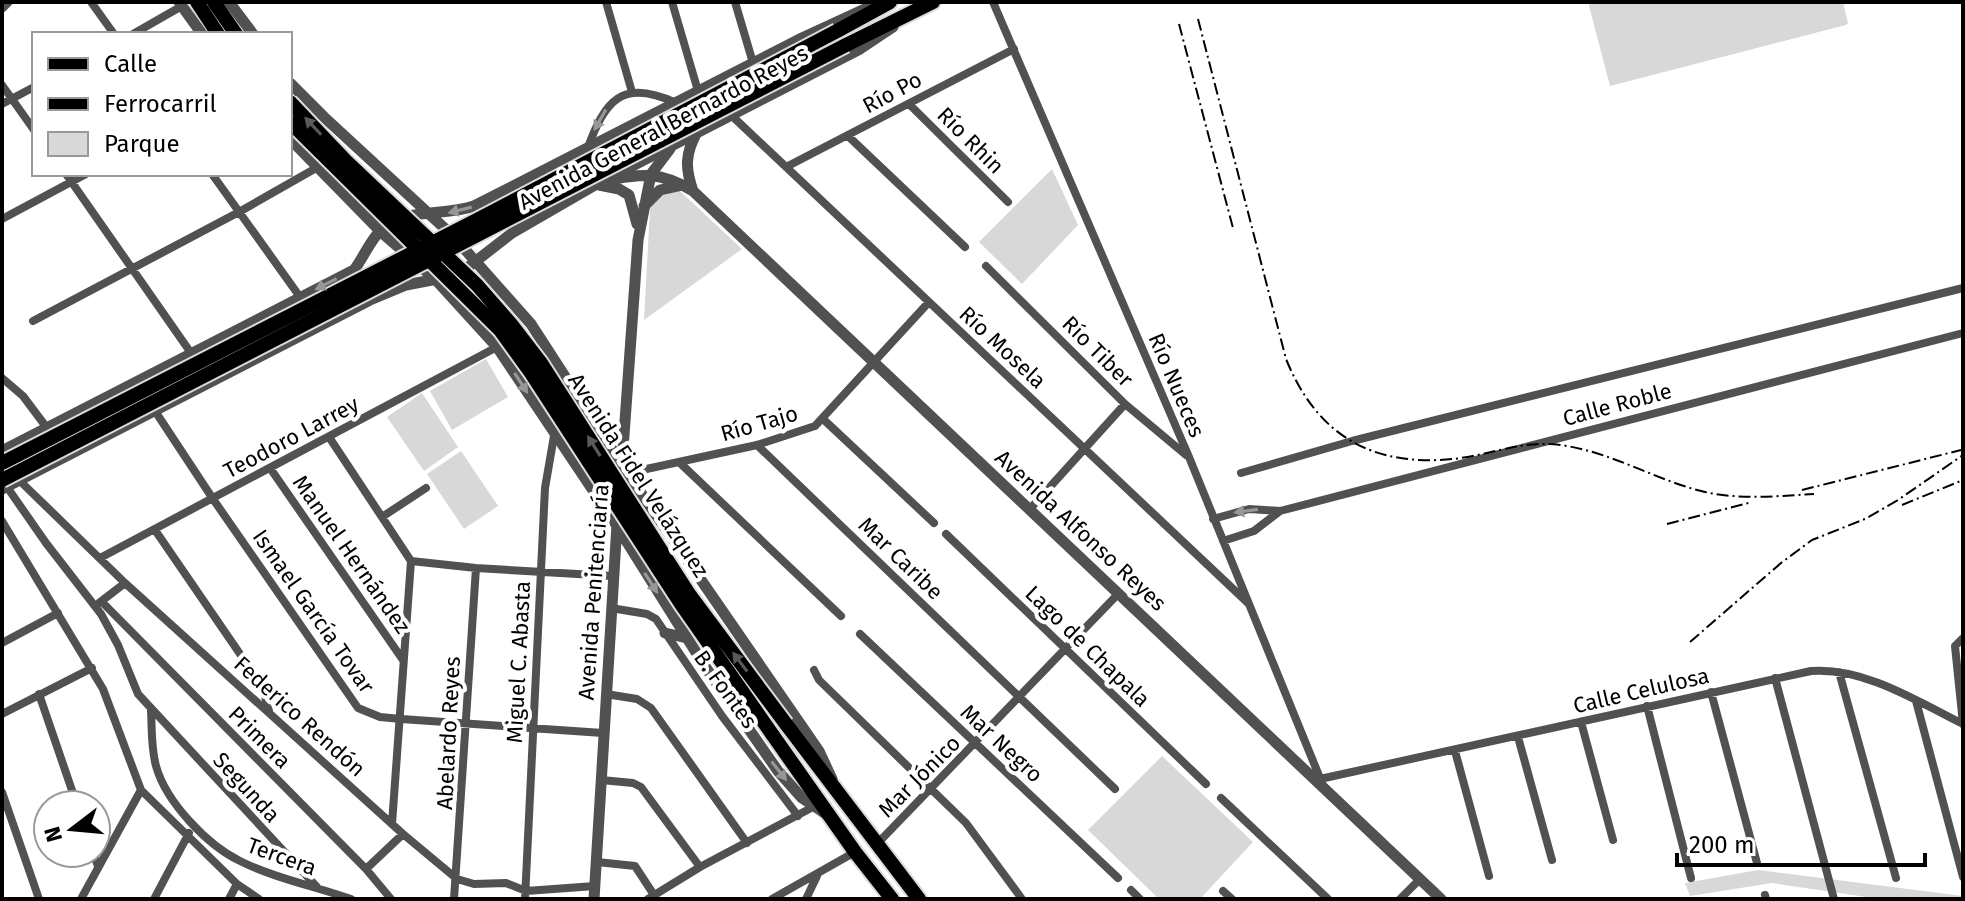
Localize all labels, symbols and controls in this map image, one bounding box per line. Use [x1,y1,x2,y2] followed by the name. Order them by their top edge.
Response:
[32,32,292,176] legend
[514,39,813,215] street label: Avenida General Bernardo Reyes
[104,50,157,78] text: Calle
[858,66,926,119] street label: Río Po
[104,90,216,118] text: Ferrocarril
[932,101,1010,179] street label: Río Rhin
[594,109,608,131] one-way arrow
[304,117,322,136] one-way arrow
[104,130,180,158] text: Parque
[447,204,472,217] one-way arrow
[315,277,338,290] one-way arrow
[954,300,1052,394] street label: Río Mosela
[1057,310,1139,393] street label: Río Tiber
[1143,329,1211,441] street label: Río Nueces
[562,368,715,582] street label: Avenida Fidel Velázquez
[513,372,528,394] one-way arrow
[1560,377,1675,432] street label: Calle Roble
[219,390,364,484] street label: Teodoro Larrey
[717,400,801,447] street label: Río Tajo
[587,435,602,458] one-way arrow
[989,444,1172,617] street label: Avenida Alfonso Reyes
[287,470,416,639] street label: Manuel Hernández
[572,483,615,701] street label: Avenida Penitenciaría
[1233,505,1258,518] one-way arrow
[853,511,949,605] street label: Mar Caribe
[247,524,381,699] street label: Ismael García Tovar
[644,572,658,594] one-way arrow
[501,580,536,744] street label: Miguel C. Abasta
[1020,580,1156,713] street label: Lago de Chapala
[688,645,763,734] street label: B. Fontes
[228,650,371,782] street label: Federico Rendón
[732,651,748,672] one-way arrow
[431,656,466,810] street label: Abelardo Reyes
[1570,662,1712,719] street label: Calle Celulosa
[955,699,1048,788] street label: Mar Negro
[223,700,297,774] street label: Primera
[873,730,966,823] street label: Mar Jónico
[207,747,286,828] street label: Segunda
[771,761,787,781] one-way arrow
[32,789,112,869] north arrow
[1677,817,1925,867] scale bar
[38,824,68,845] text: N
[1689,831,1755,859] text: 200 m
[244,832,320,881] street label: Tercera

